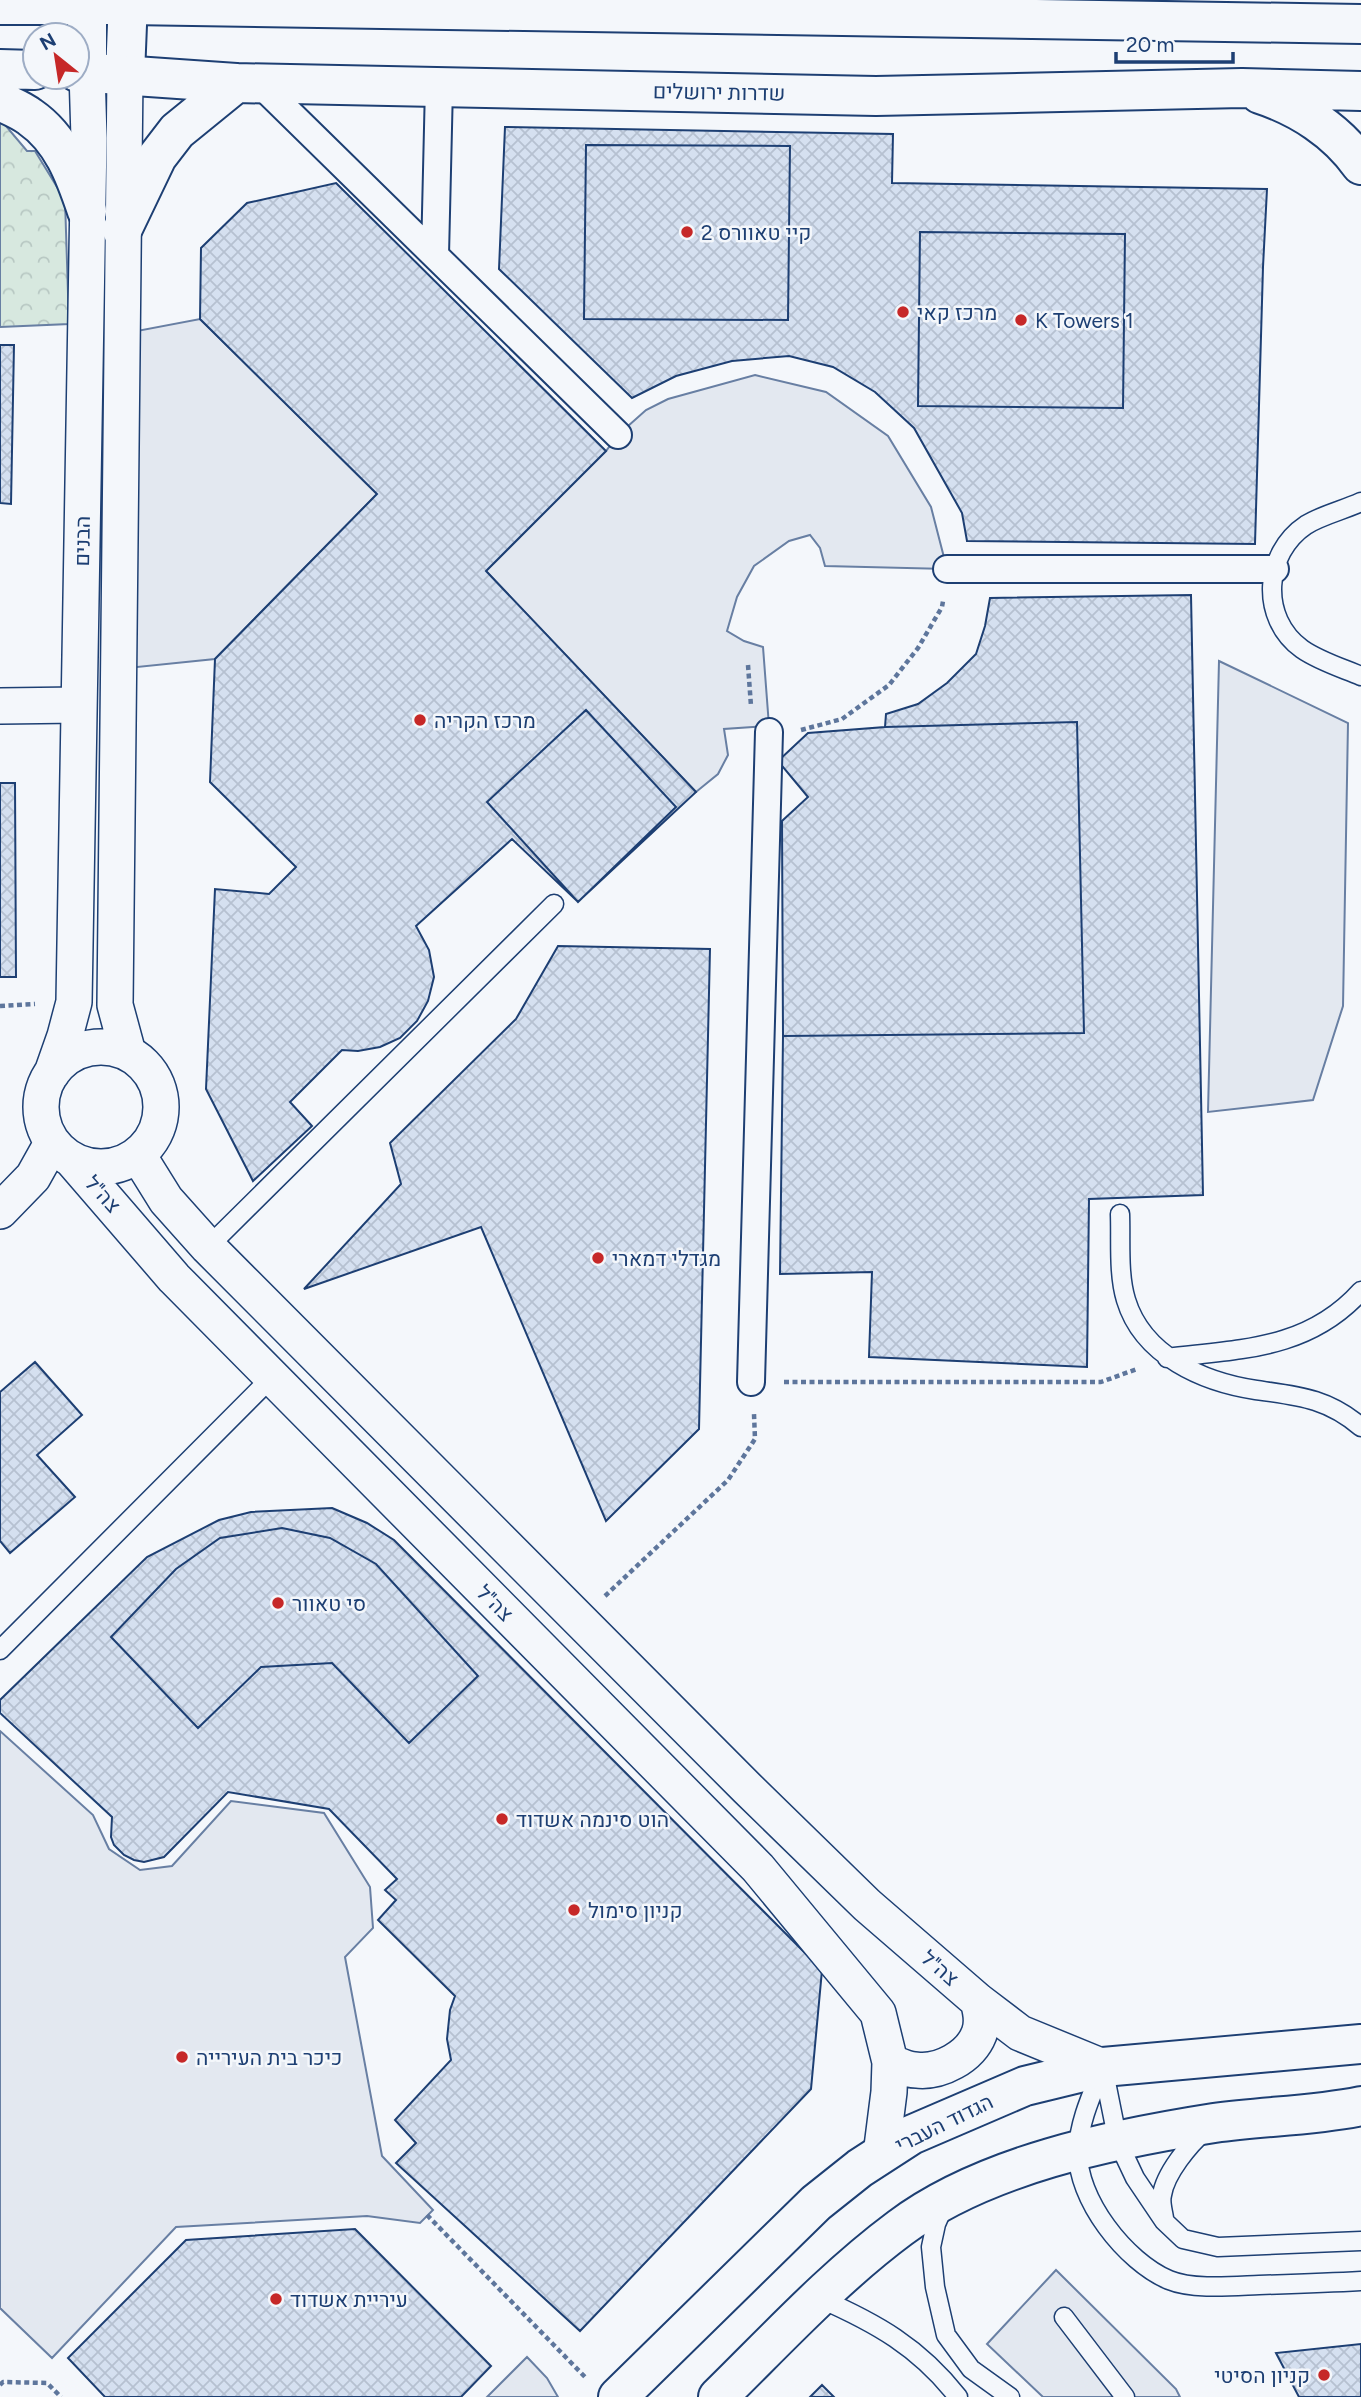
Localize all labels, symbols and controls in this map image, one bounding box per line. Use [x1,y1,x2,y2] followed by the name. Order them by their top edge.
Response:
[21,21,91,91] north arrow
[1116,21,1233,65] scale bar
[36,28,60,55] text: N
[1126,32,1174,57] text: 20 m
[653,78,785,106] street label: שדרות ירושלים
[701,220,811,245] place label: קיי טאוורס 2
[679,224,695,240] marker: קיי טאוורס 2
[917,300,997,325] place label: מרכז קאי
[895,304,911,320] marker: מרכז קאי
[1035,308,1134,333] place label: K Towers 1
[1013,312,1029,328] marker: K Towers 1
[69,515,95,567] street label: הבנים
[434,708,536,733] place label: מרכז הקריה
[412,712,428,728] marker: מרכז הקריה
[80,1170,126,1218] street label: צה"ל
[612,1246,721,1271] place label: מגדלי דמארי
[590,1250,606,1266] marker: מגדלי דמארי
[472,1580,518,1626] street label: צה"ל
[292,1591,366,1616] place label: סי טאוור
[270,1595,286,1611] marker: סי טאוור
[516,1807,669,1832] place label: הוט סינמה אשדוד
[494,1811,510,1827] marker: הוט סינמה אשדוד
[588,1898,682,1923] place label: קניון סימול
[566,1902,582,1918] marker: קניון סימול
[916,1945,964,1991] street label: צה"ל
[196,2045,342,2070] place label: כיכר בית העירייה
[174,2049,190,2065] marker: כיכר בית העירייה
[891,2089,997,2157] street label: הגדוד העברי
[290,2287,408,2312] place label: עיריית אשדוד
[268,2291,284,2307] marker: עיריית אשדוד
[1214,2363,1310,2388] place label: קניון הסיטי
[1316,2367,1332,2383] marker: קניון הסיטי

